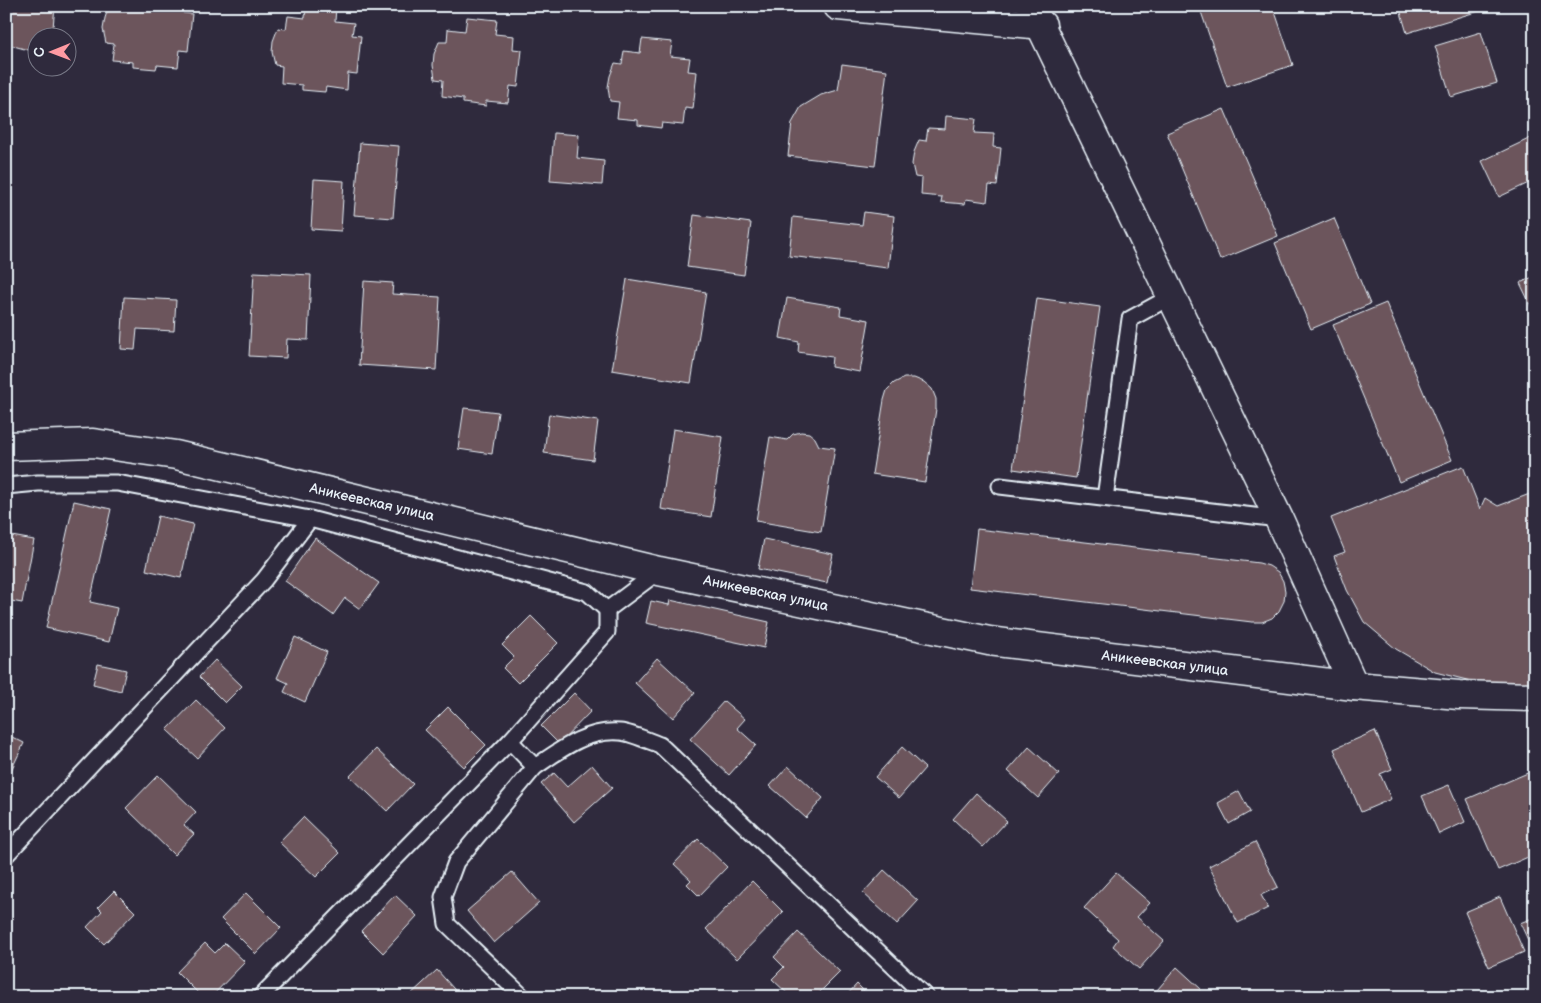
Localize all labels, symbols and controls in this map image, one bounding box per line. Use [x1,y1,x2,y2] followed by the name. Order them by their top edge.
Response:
[28,28,78,78] north arrow
[31,47,48,57] text: С
[307,479,437,525] street label: Аникеевская улица
[701,571,831,615] street label: Аникеевская улица
[1100,647,1230,679] street label: Аникеевская улица

